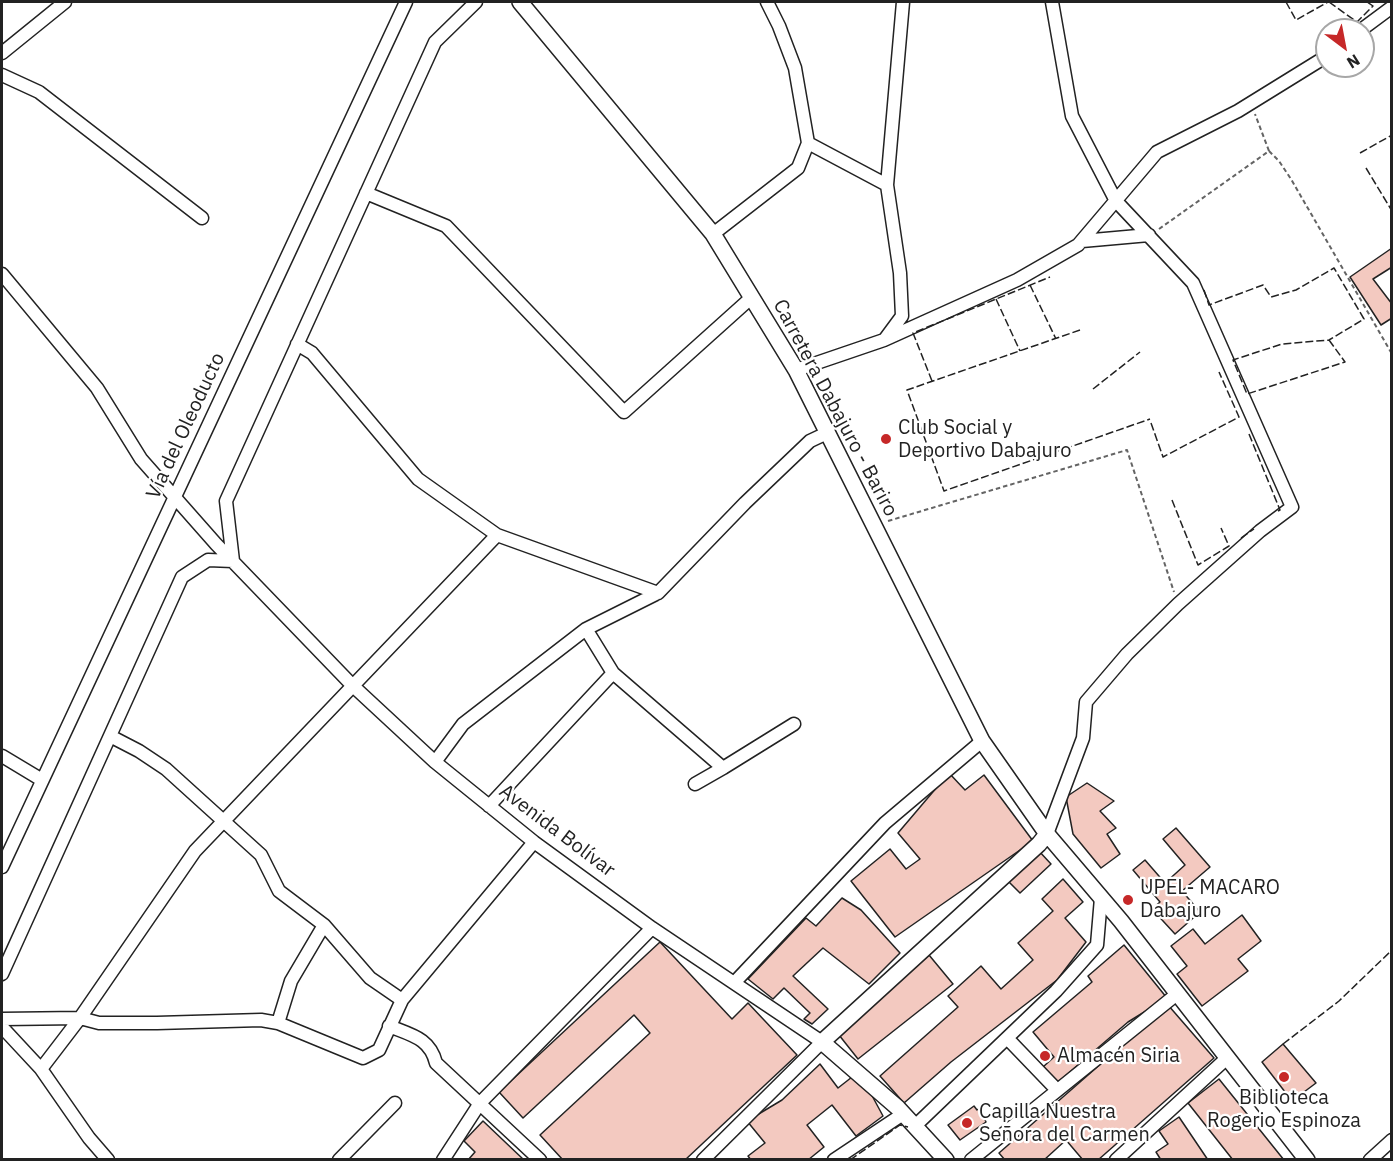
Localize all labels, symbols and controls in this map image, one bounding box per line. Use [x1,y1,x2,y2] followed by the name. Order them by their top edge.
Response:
[1315,18,1375,78] north arrow
[1343,50,1364,73] text: N
[768,295,902,521] street label: Carretera Dabajuro - Bariro
[142,349,230,503] street label: Vía del Oleoducto
[898,416,1071,463] place label: Club Social y Deportivo Dabajuro
[879,432,893,446] marker: Club Social y Deportivo Dabajuro
[494,780,620,882] street label: Avenida Bolívar
[1140,876,1280,923] place label: UPEL- MACARO Dabajuro
[1121,893,1135,907] marker: UPEL- MACARO Dabajuro
[1057,1044,1180,1068] place label: Almacén Siria
[1038,1049,1052,1063] marker: Almacén Siria
[1277,1070,1291,1084] marker: Biblioteca Rogerio Espinoza
[1207,1086,1361,1133] place label: Biblioteca Rogerio Espinoza
[979,1100,1150,1147] place label: Capilla Nuestra Señora del Carmen
[960,1116,974,1130] marker: Capilla Nuestra Señora del Carmen

